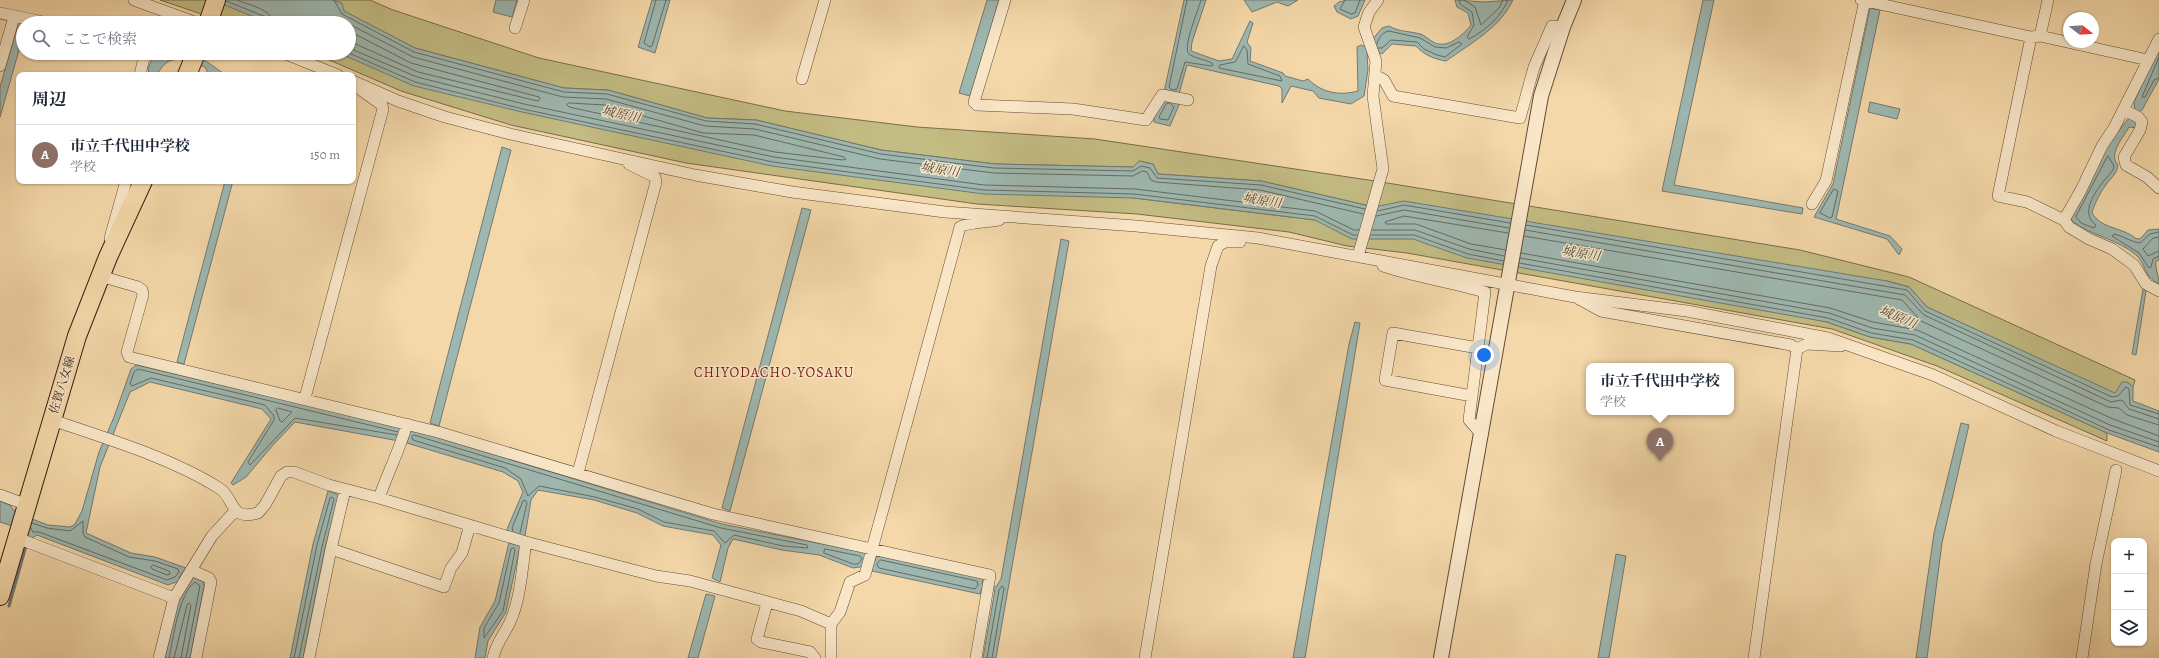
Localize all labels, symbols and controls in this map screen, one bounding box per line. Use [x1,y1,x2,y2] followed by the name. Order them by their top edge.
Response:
[2063,12,2099,48] north arrow
[16,16,356,60] search box
[30,27,52,49] icon: search
[62,29,137,49] text: ここで検索
[32,88,66,111] text: 周辺
[600,102,644,127] water label: 城原川
[70,136,190,156] text: 市立千代田中学校
[41,146,49,163] text: A
[310,146,340,163] text: 150 m
[70,158,96,175] text: 学校
[919,158,963,181] water label: 城原川
[1241,189,1285,212] water label: 城原川
[1560,242,1604,265] water label: 城原川
[1877,302,1921,333] water label: 城原川
[1474,345,1494,365] your location
[46,354,78,416] street label: 佐賀八女線
[694,363,854,382] district label: CHIYODACHO-YOSAKU
[1586,363,1734,415] popup
[1600,371,1720,391] text: 市立千代田中学校
[1600,393,1626,410] text: 学校
[1647,428,1673,461] pin: A
[2111,538,2147,646] map controls
[2111,538,2147,574] button: +
[2111,574,2147,610] button: −
[2111,610,2147,646] button: layers

